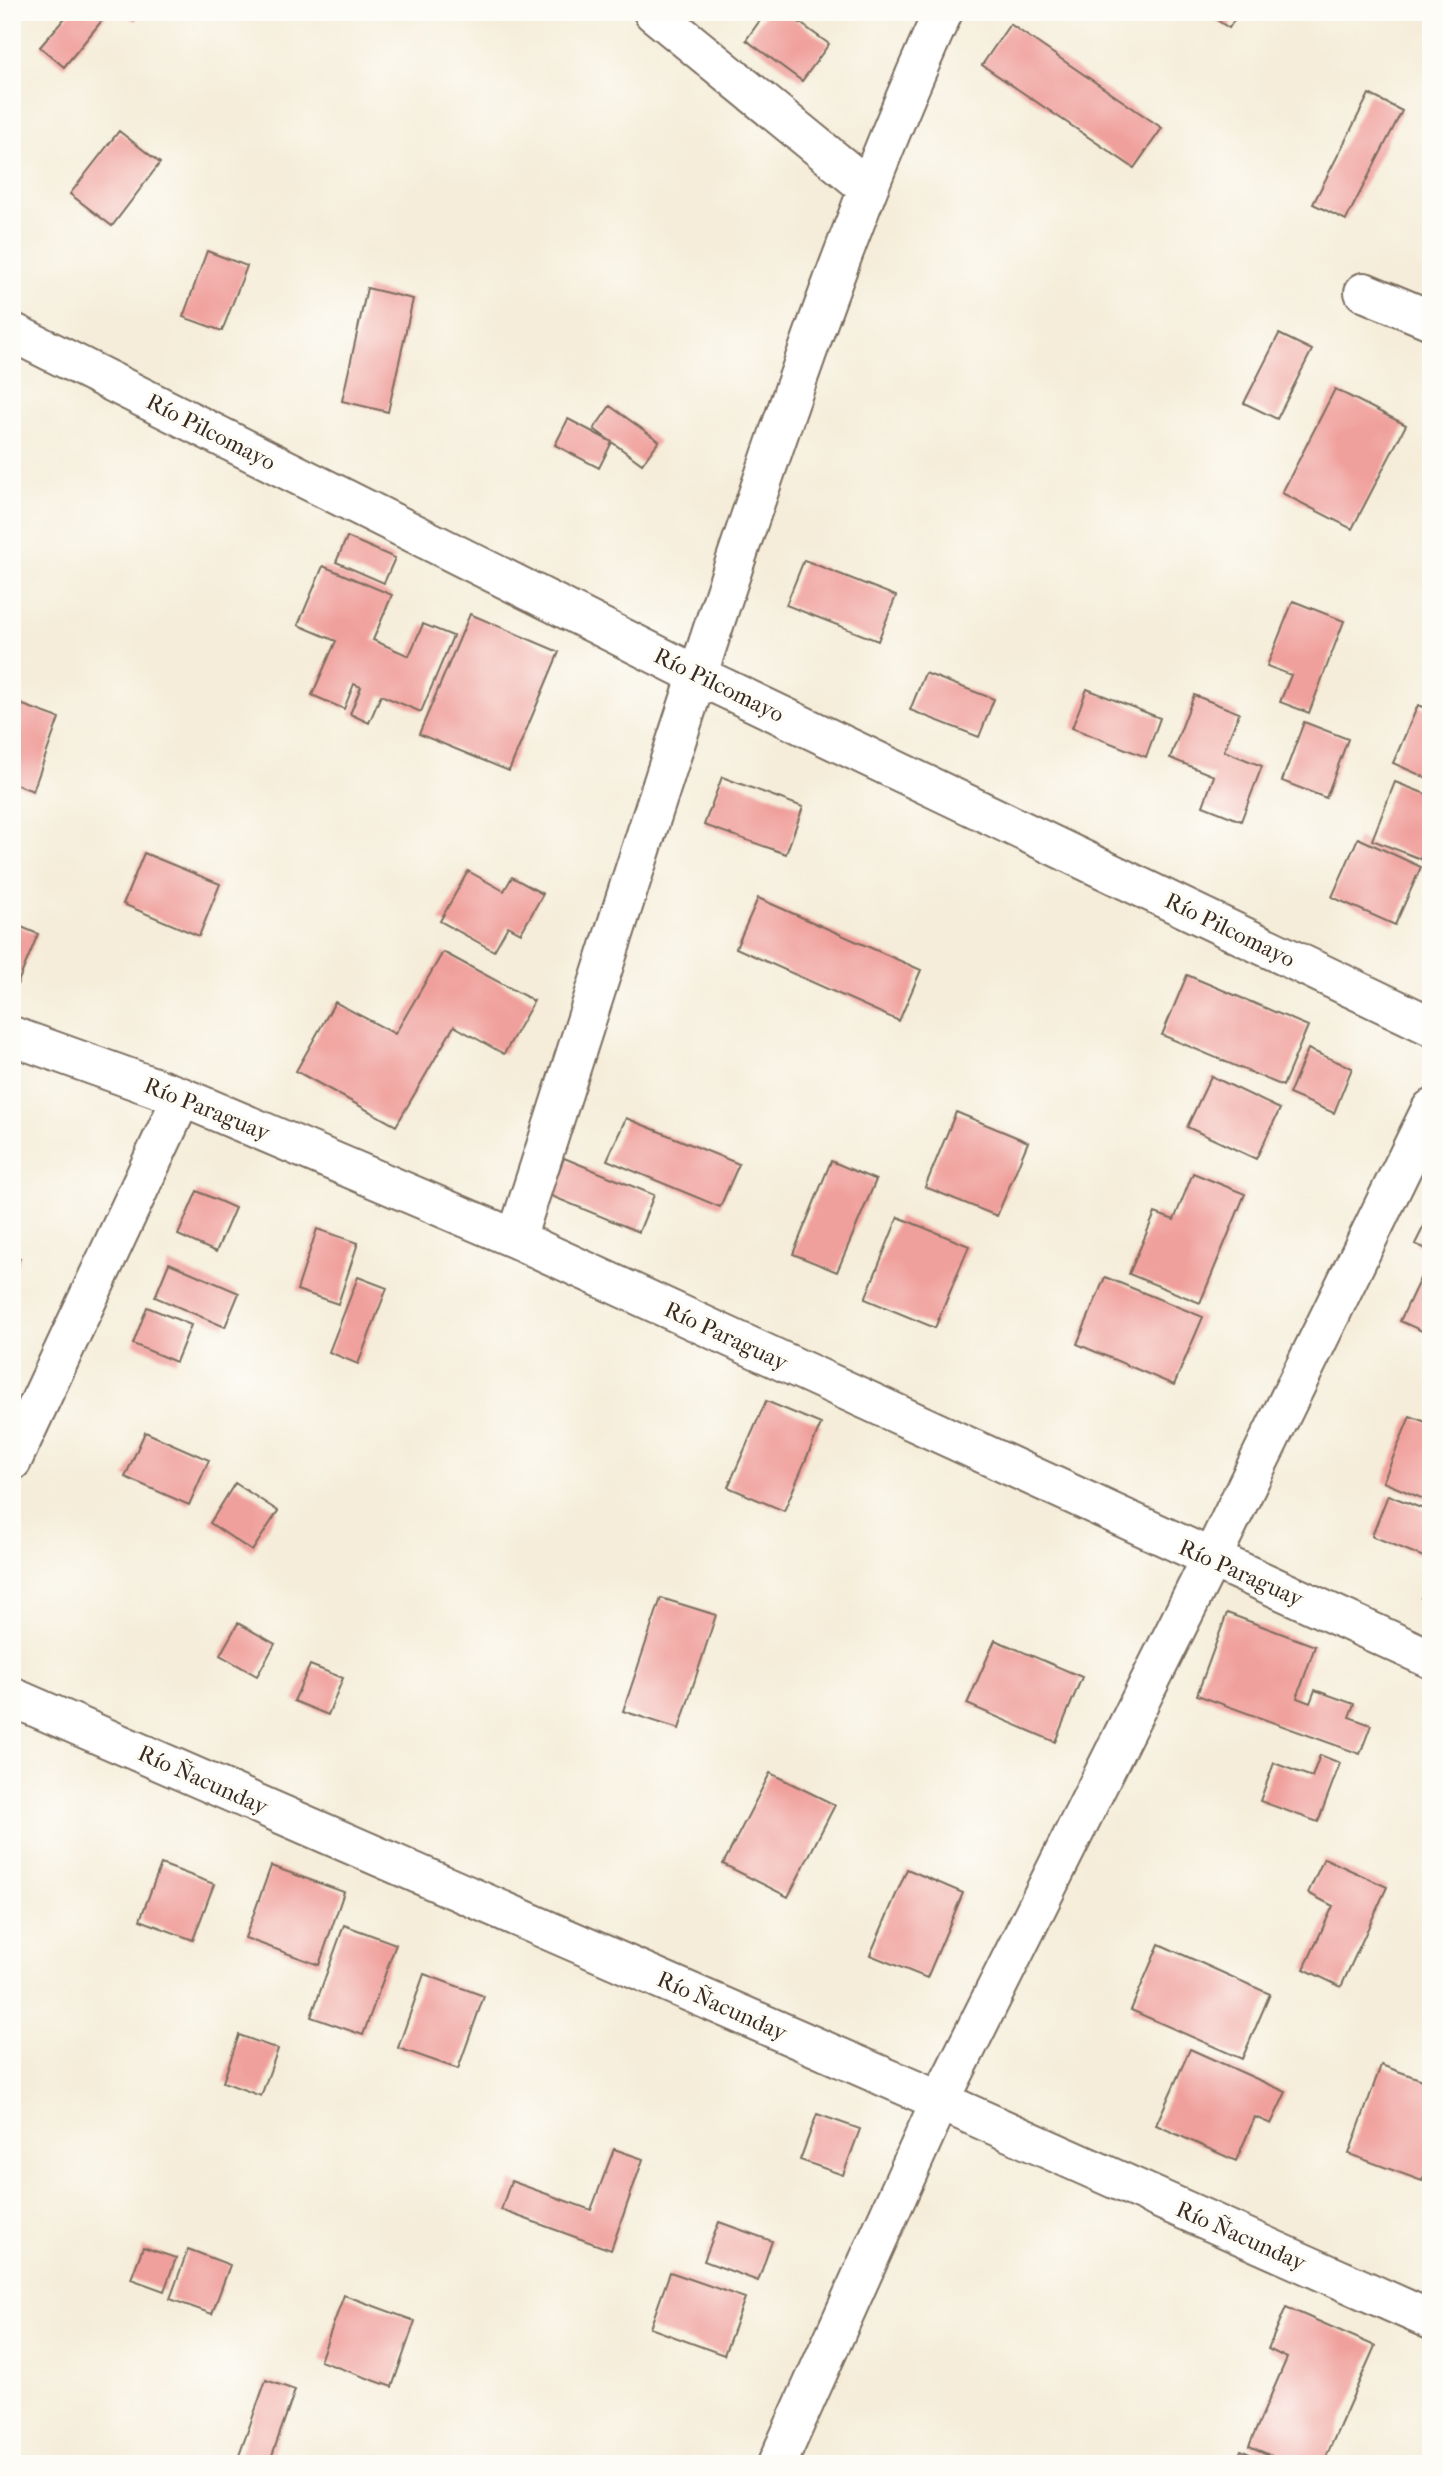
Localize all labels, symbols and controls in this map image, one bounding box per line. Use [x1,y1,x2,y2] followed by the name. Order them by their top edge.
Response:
[142,388,280,476] street label: Río Pilcomayo
[650,642,788,728] street label: Río Pilcomayo
[1161,887,1299,973] street label: Río Pilcomayo
[140,1072,274,1147] street label: Río Paraguay
[660,1296,793,1377] street label: Río Paraguay
[1175,1534,1308,1613] street label: Río Paraguay
[134,1739,273,1821] street label: Río Ñacunday
[653,1965,792,2047] street label: Río Ñacunday
[1172,2195,1311,2277] street label: Río Ñacunday

